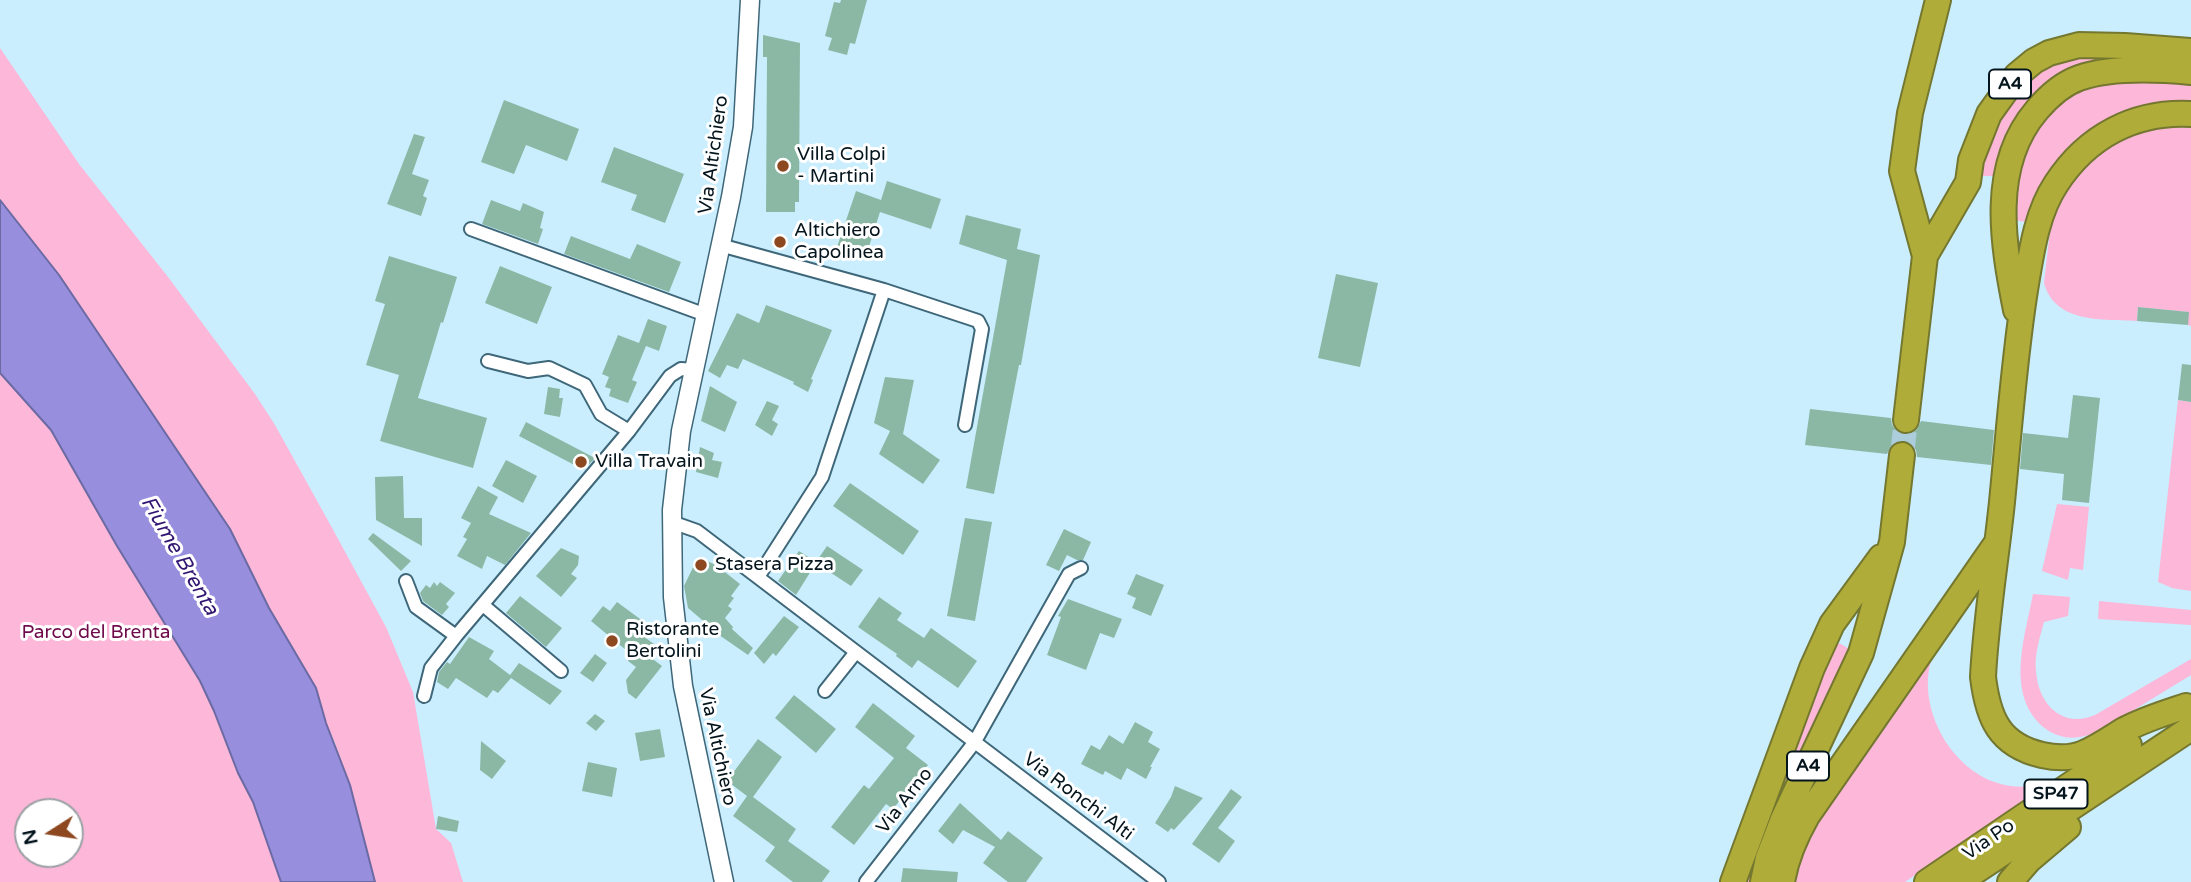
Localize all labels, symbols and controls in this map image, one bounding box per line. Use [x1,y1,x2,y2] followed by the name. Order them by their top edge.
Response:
[1989,70,2031,98] road number: A4
[694,94,734,216] street label: Via Altichiero
[797,144,886,188] place label: Villa Colpi - Martini
[775,158,791,174] marker: Villa Colpi - Martini
[794,220,884,264] place label: Altichiero Capolinea
[772,234,788,250] marker: Altichiero Capolinea
[595,451,703,473] place label: Villa Travain
[573,454,589,470] marker: Villa Travain
[135,492,223,620] water label: Fiume Brenta
[715,554,834,576] place label: Stasera Pizza
[693,557,709,573] marker: Stasera Pizza
[626,619,719,663] place label: Ristorante Bertolini
[22,622,170,644] park label: Parco del Brenta
[604,633,620,649] marker: Ristorante Bertolini
[693,686,741,808] street label: Via Altichiero
[1018,748,1138,846] street label: Via Ronchi Alti
[1787,752,1829,780] road number: A4
[872,763,938,839] street label: Via Arno
[2024,780,2088,808] road number: SP47
[14,798,84,868] north arrow
[1959,815,2019,865] street label: Via Po
[18,827,43,847] text: N

